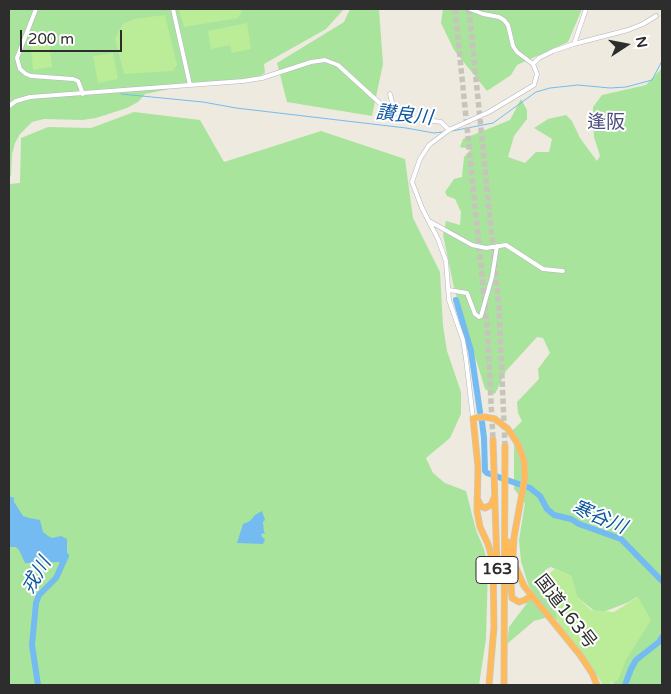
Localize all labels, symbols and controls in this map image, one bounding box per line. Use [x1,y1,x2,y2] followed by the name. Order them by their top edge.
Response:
[22,20,125,52] scale bar
[601,20,651,70] north arrow
[28,30,74,48] text: 200 m
[632,35,651,49] text: N
[374,102,434,130] water label: 讃良川
[587,112,625,134] district label: 逢阪
[568,496,630,540] water label: 寒谷川
[17,554,57,598] water label: 戎川
[476,556,518,584] road number: 163
[529,571,601,653] street label: 国道163号

